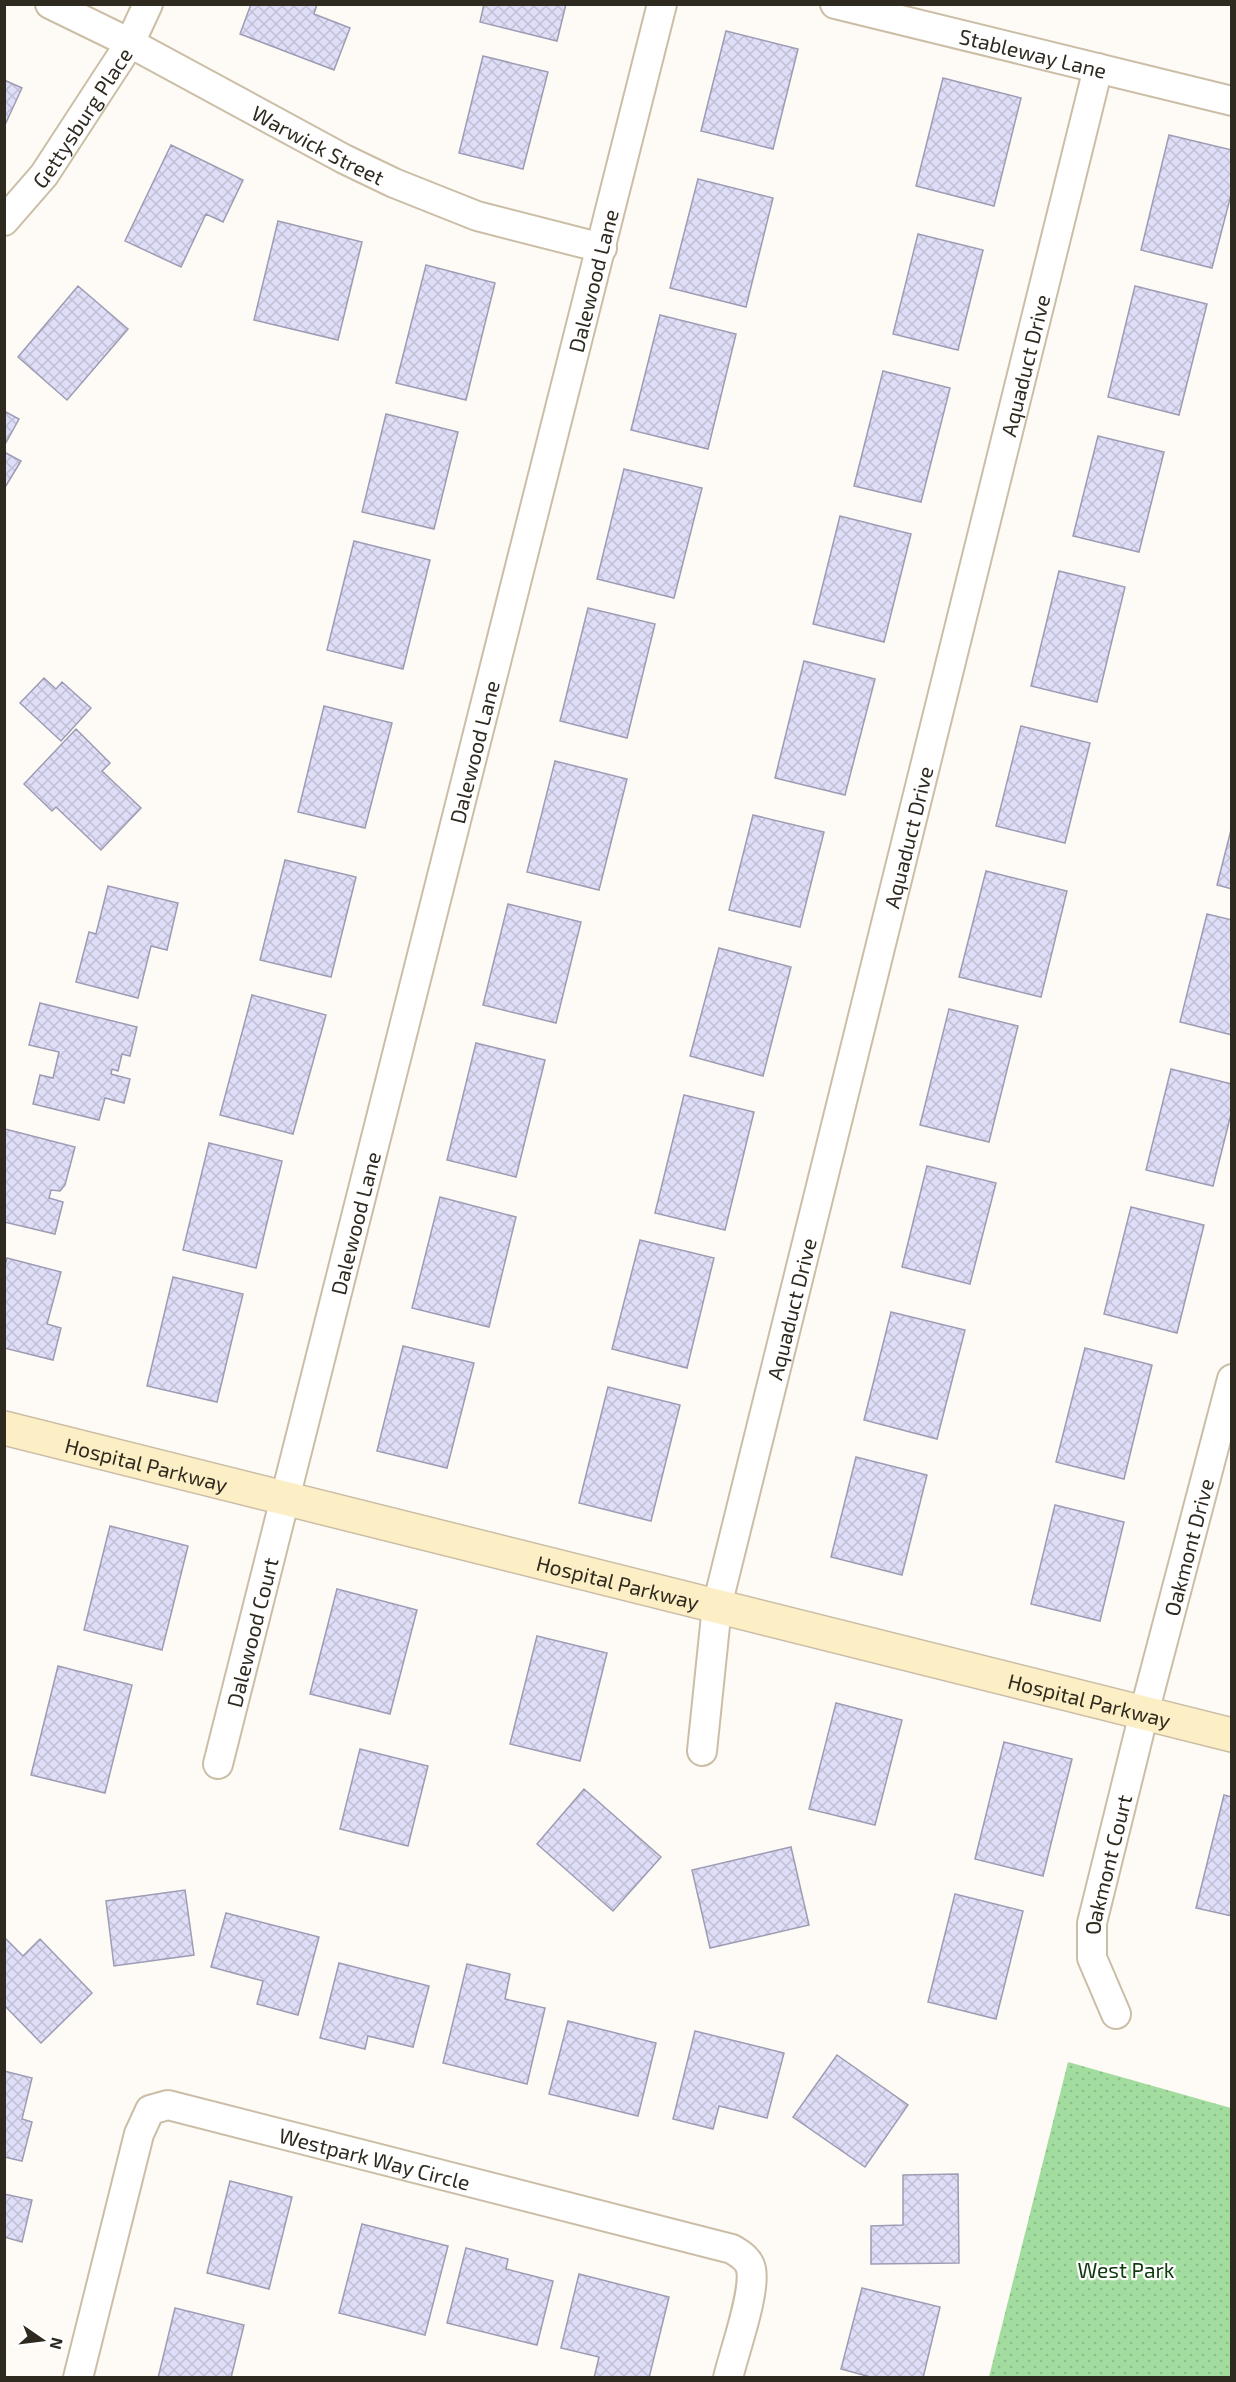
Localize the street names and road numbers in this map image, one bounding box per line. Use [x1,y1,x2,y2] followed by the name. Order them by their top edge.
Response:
[957,22,1109,82] street label: Stableway Lane
[27,42,137,192] street label: Gettysburg Place
[248,99,389,189] street label: Warwick Street
[562,206,622,355] street label: Dalewood Lane
[995,292,1054,439] street label: Aquaduct Drive
[443,678,503,826] street label: Dalewood Lane
[878,763,937,911] street label: Aquaduct Drive
[324,1149,385,1297] street label: Dalewood Lane
[761,1235,820,1382] street label: Aquaduct Drive
[63,1431,231,1496] street label: Hospital Parkway
[1158,1475,1218,1618] street label: Oakmont Drive
[534,1549,702,1614] street label: Hospital Parkway
[220,1555,282,1709] street label: Dalewood Court
[1006,1667,1174,1732] street label: Hospital Parkway
[1080,1792,1136,1935] street label: Oakmont Court
[277,2121,473,2194] street label: Westpark Way Circle

